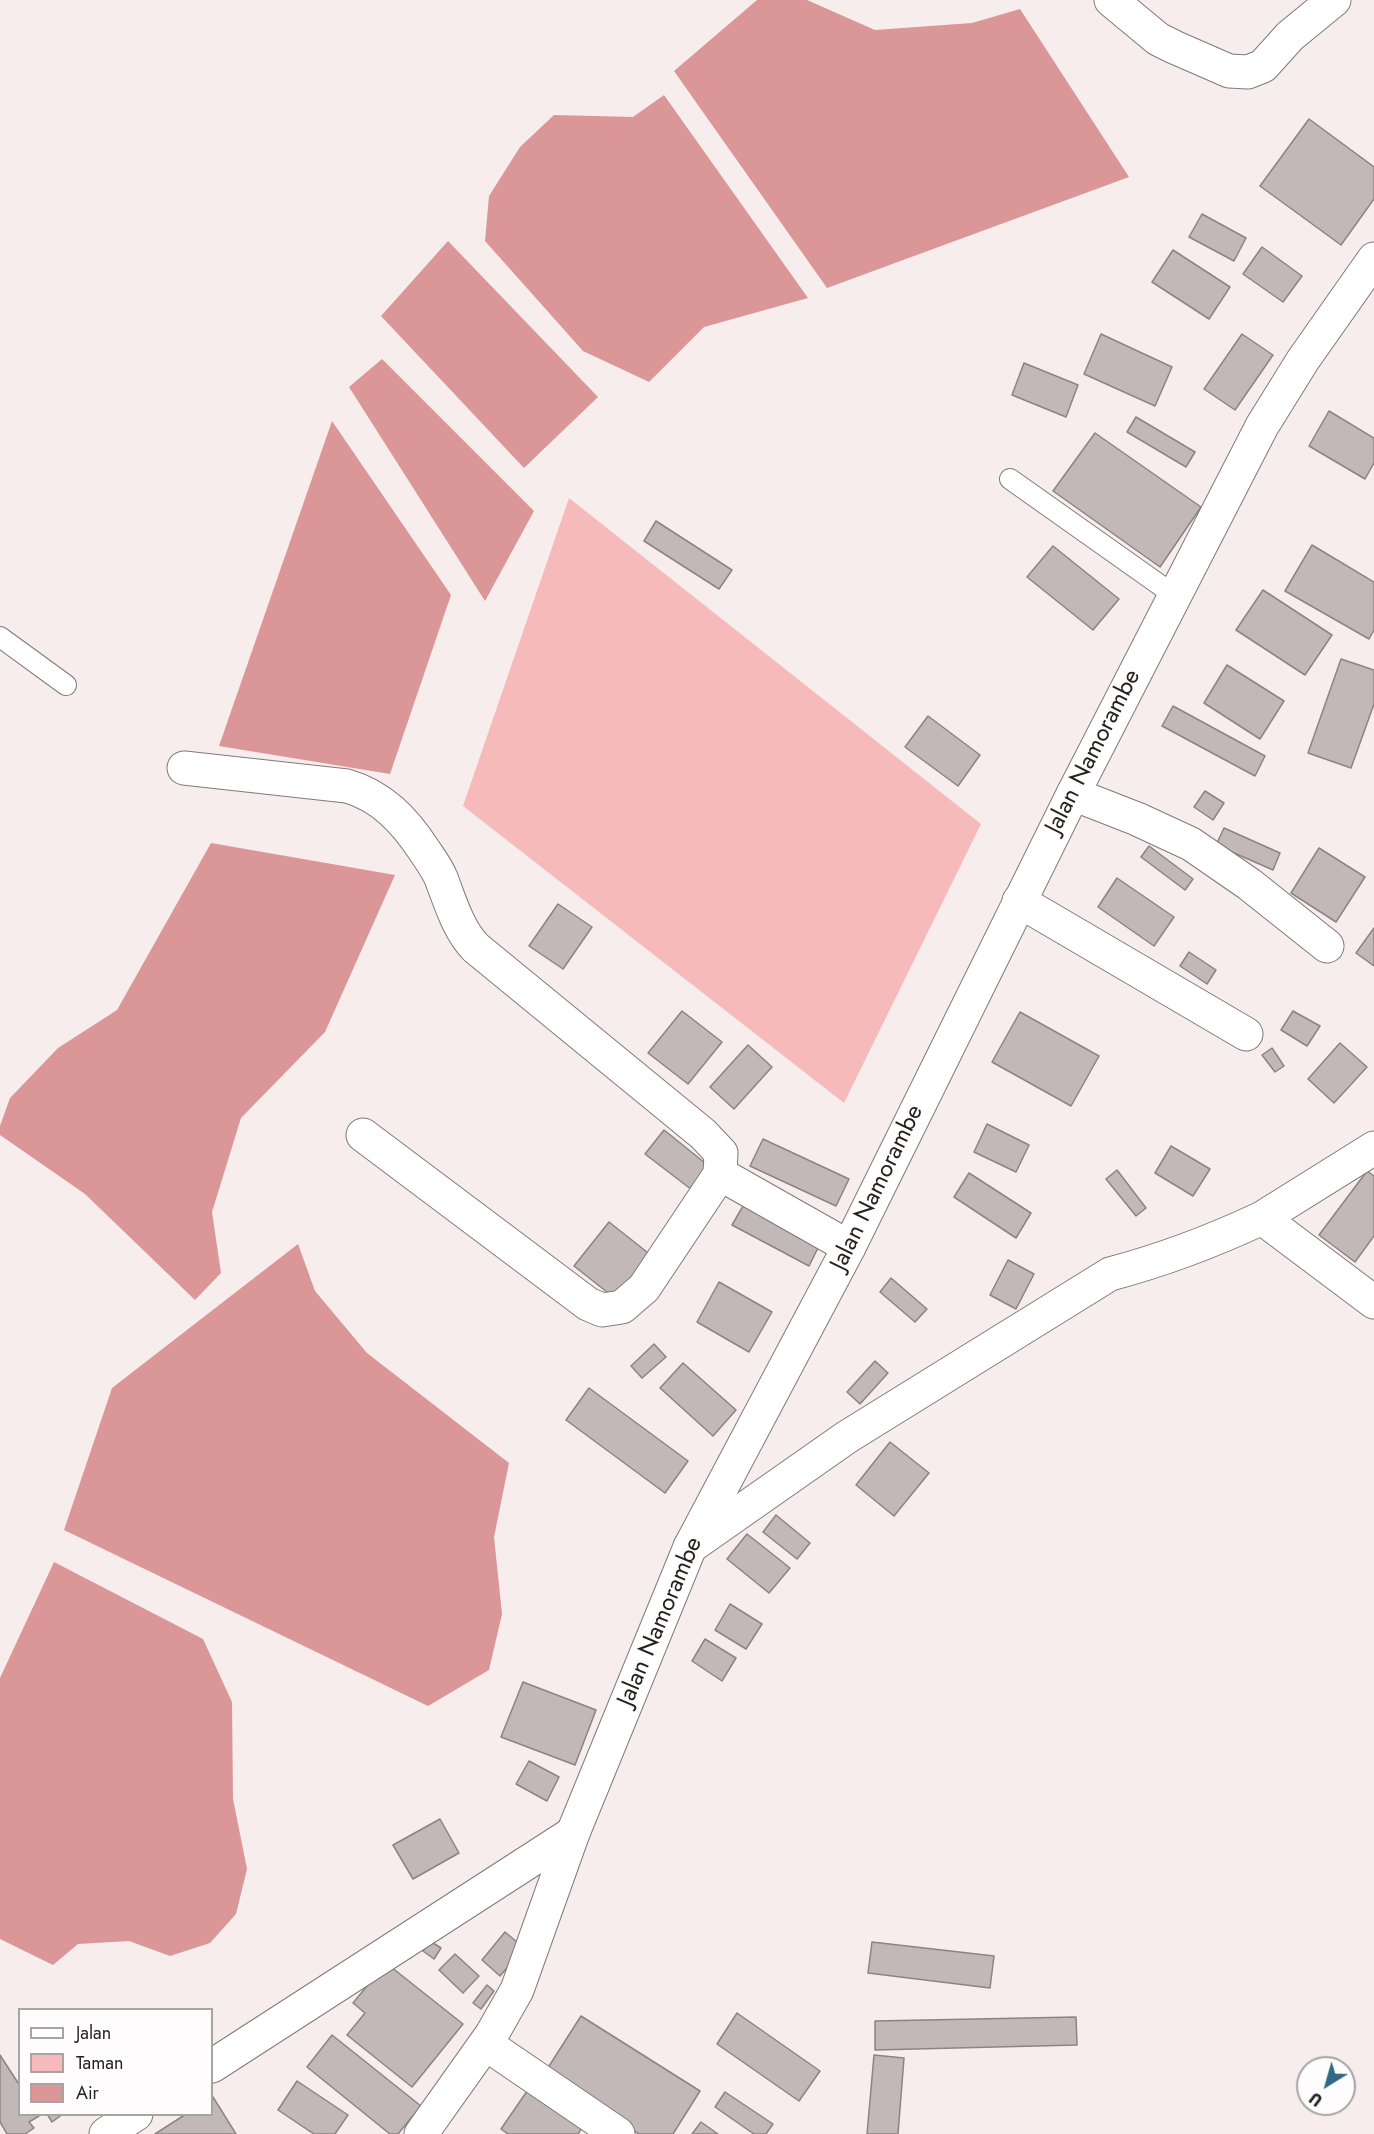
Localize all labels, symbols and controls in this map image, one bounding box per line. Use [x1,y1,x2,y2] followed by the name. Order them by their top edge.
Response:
[1040,665,1148,839] street label: Jalan Namorambe
[825,1100,931,1276] street label: Jalan Namorambe
[612,1533,710,1711] street label: Jalan Namorambe
[18,2008,213,2116] legend
[76,2020,111,2046] text: Jalan
[76,2050,123,2076] text: Taman
[1296,2056,1356,2116] north arrow
[76,2080,99,2106] text: Air
[1305,2087,1327,2112] text: U

